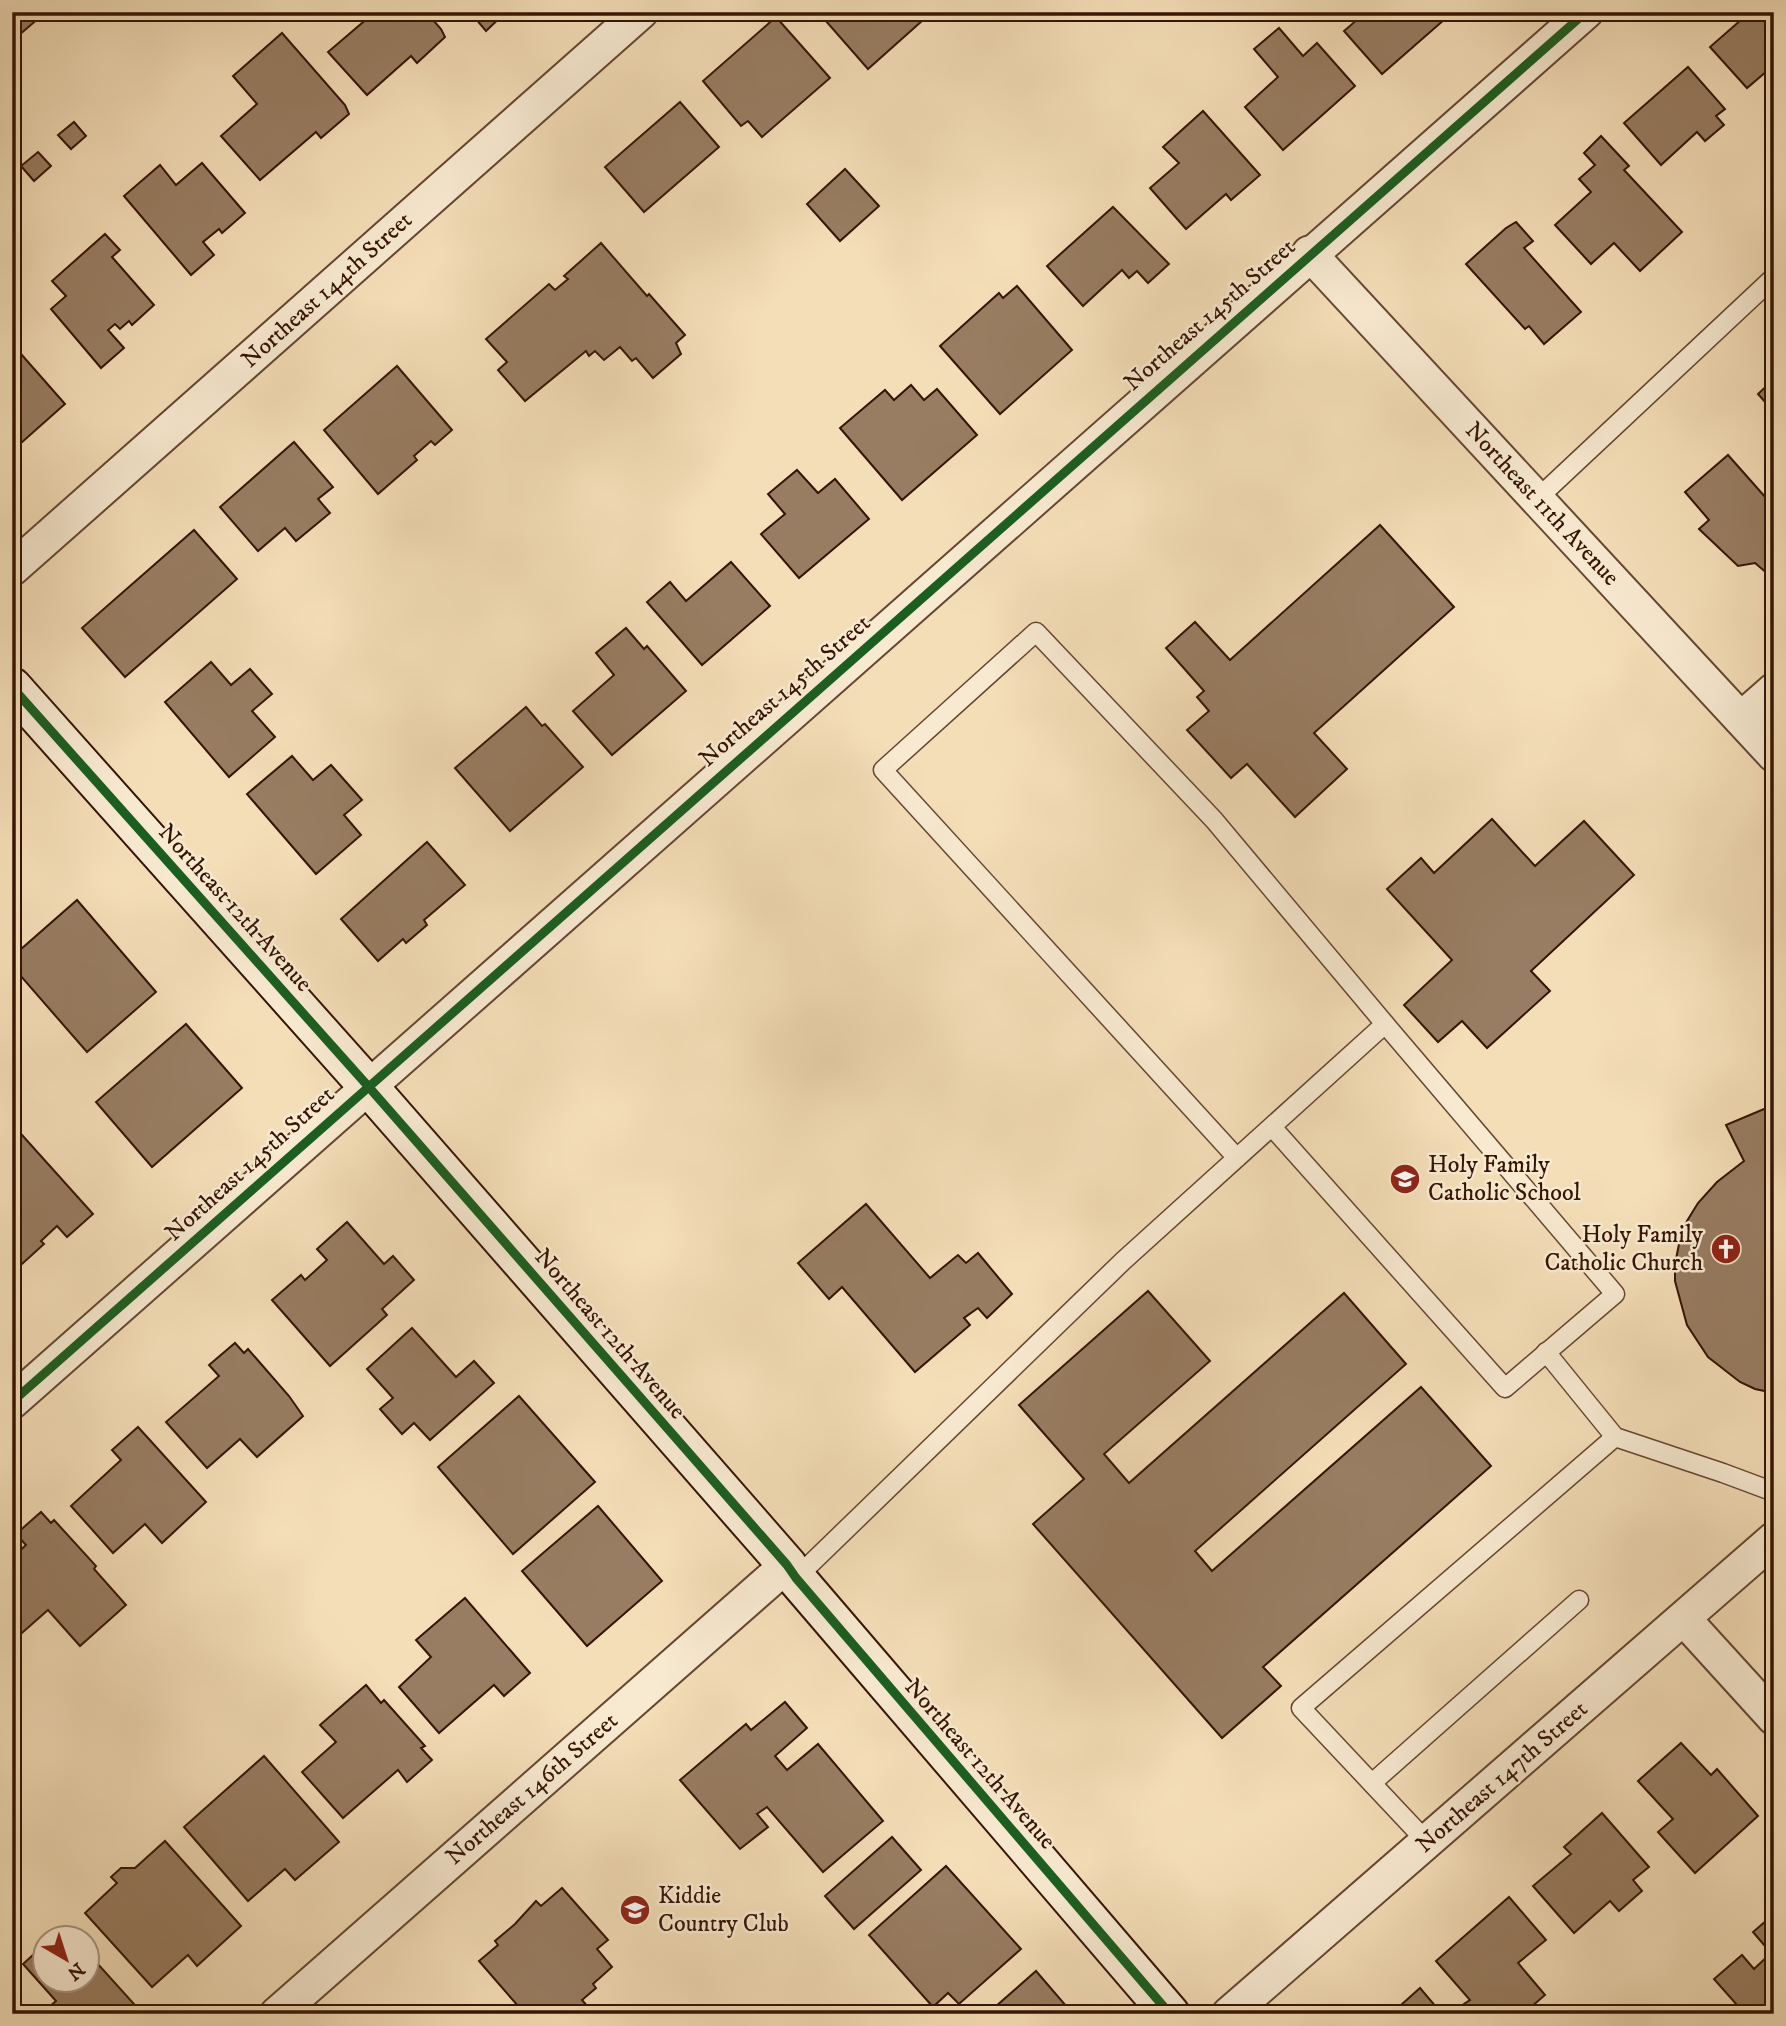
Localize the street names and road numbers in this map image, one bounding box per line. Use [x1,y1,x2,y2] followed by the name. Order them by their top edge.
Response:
[235,205,419,375] street label: Northeast 144th Street
[1118,232,1302,398] street label: Northeast 145th Street
[1458,416,1626,592] street label: Northeast 11th Avenue
[693,608,877,774] street label: Northeast 145th Street
[152,818,318,998] street label: Northeast 12th Avenue
[159,1080,341,1248] street label: Northeast 145th Street
[528,1243,692,1425] street label: Northeast 12th Avenue
[898,1673,1062,1855] street label: Northeast 12th Avenue
[1410,1694,1594,1860] street label: Northeast 147th Street
[440,1706,624,1872] street label: Northeast 146th Street

